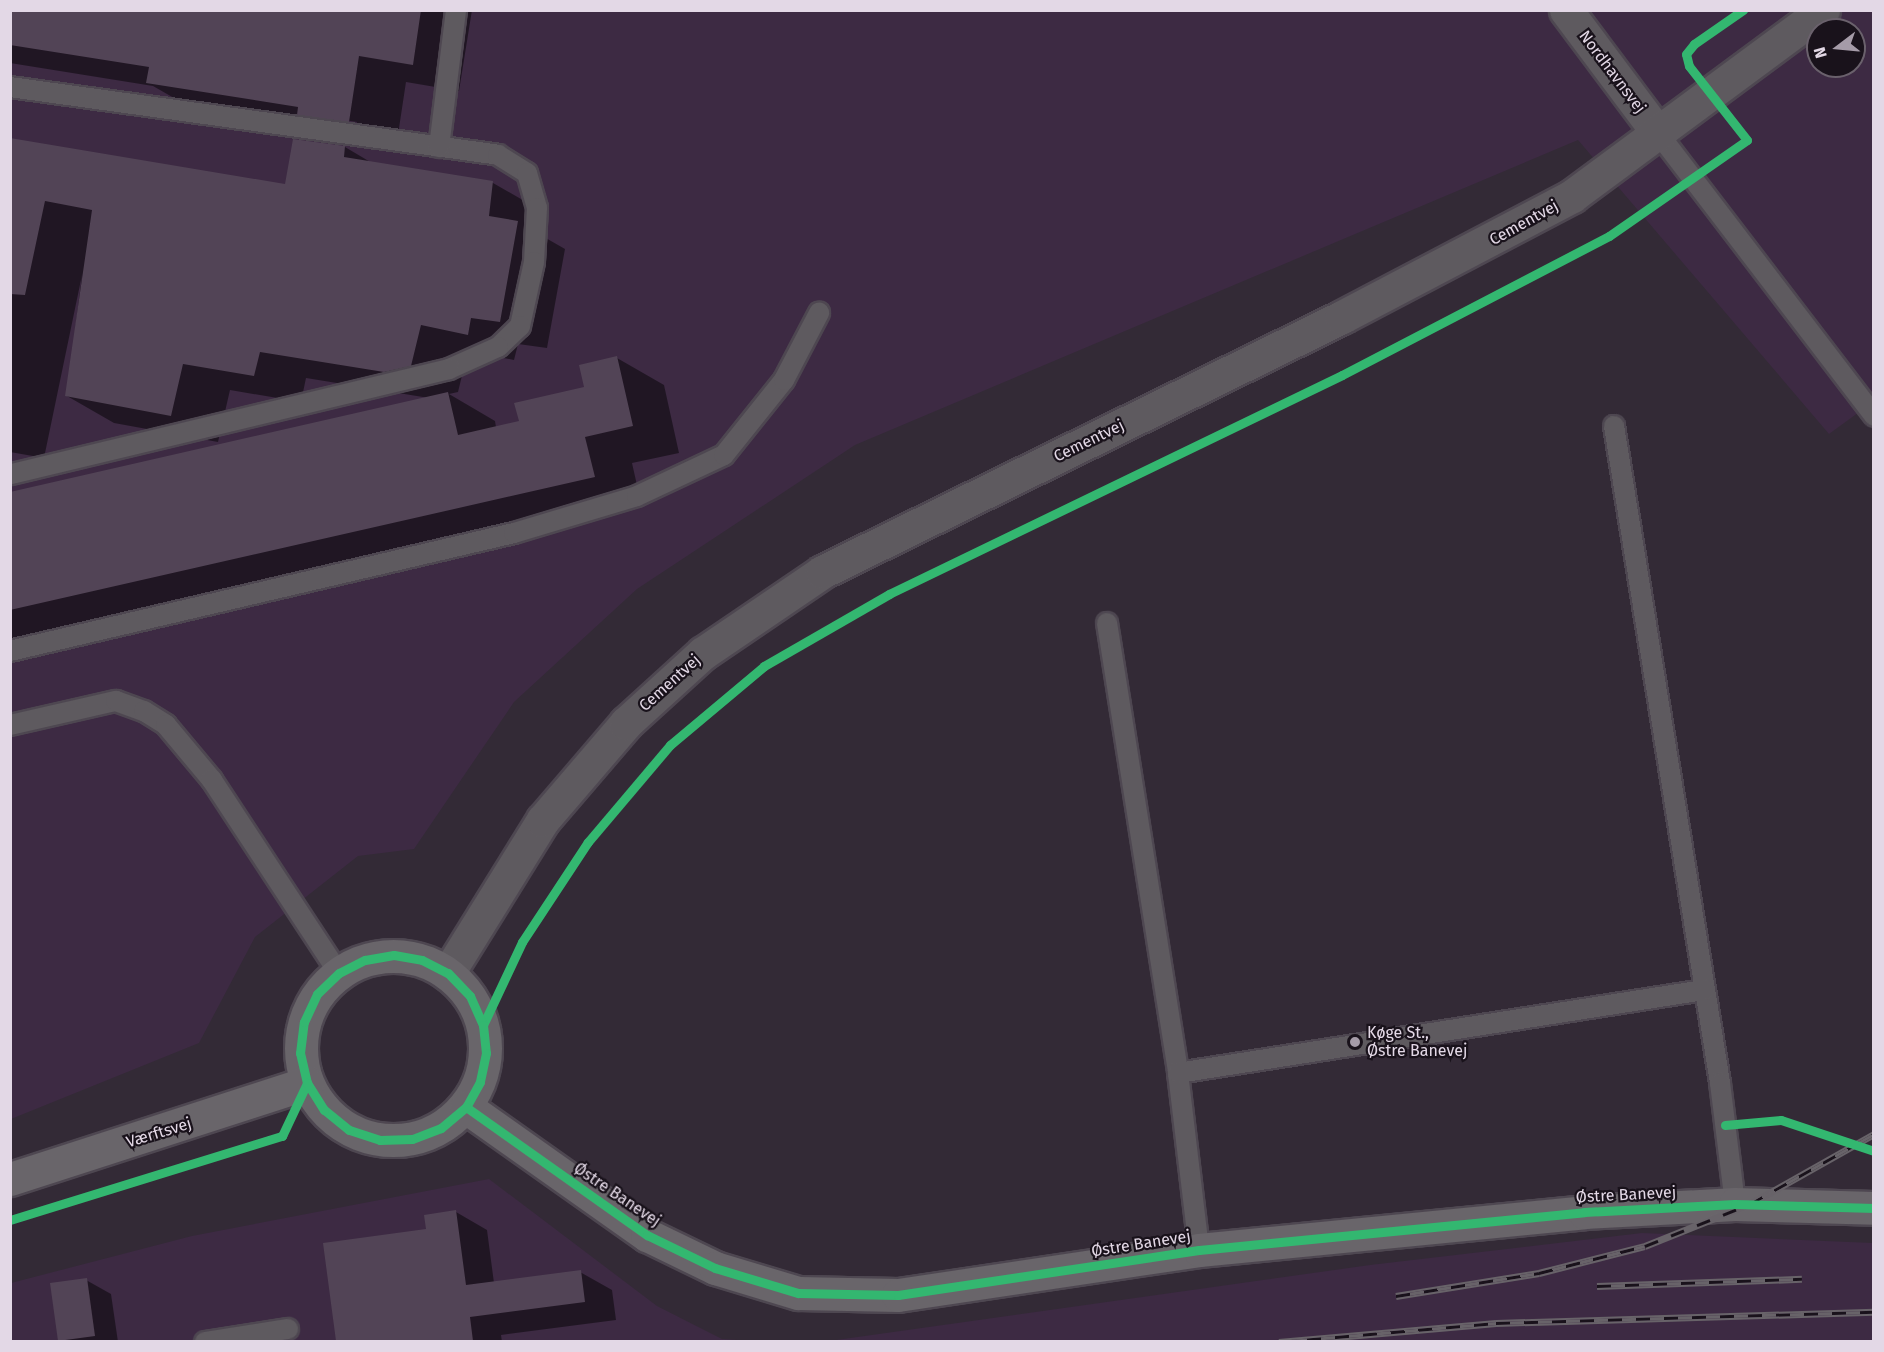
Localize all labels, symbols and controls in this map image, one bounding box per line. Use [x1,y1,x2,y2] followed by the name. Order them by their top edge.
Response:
[1806,18,1866,78] north arrow
[1575,27,1649,117] street label: Nordhavnsvej
[1810,45,1831,60] text: N
[1486,196,1562,250] street label: Cementvej
[1051,416,1127,466] street label: Cementvej
[635,650,705,716] street label: Cementvej
[1367,1023,1467,1061] place label: Køge St., Østre Banevej
[1348,1035,1362,1049] marker: Køge St., Østre Banevej
[124,1114,194,1152] street label: Værftsvej
[570,1159,664,1231] street label: Østre Banevej
[1575,1183,1677,1207] street label: Østre Banevej
[1090,1227,1192,1261] street label: Østre Banevej

